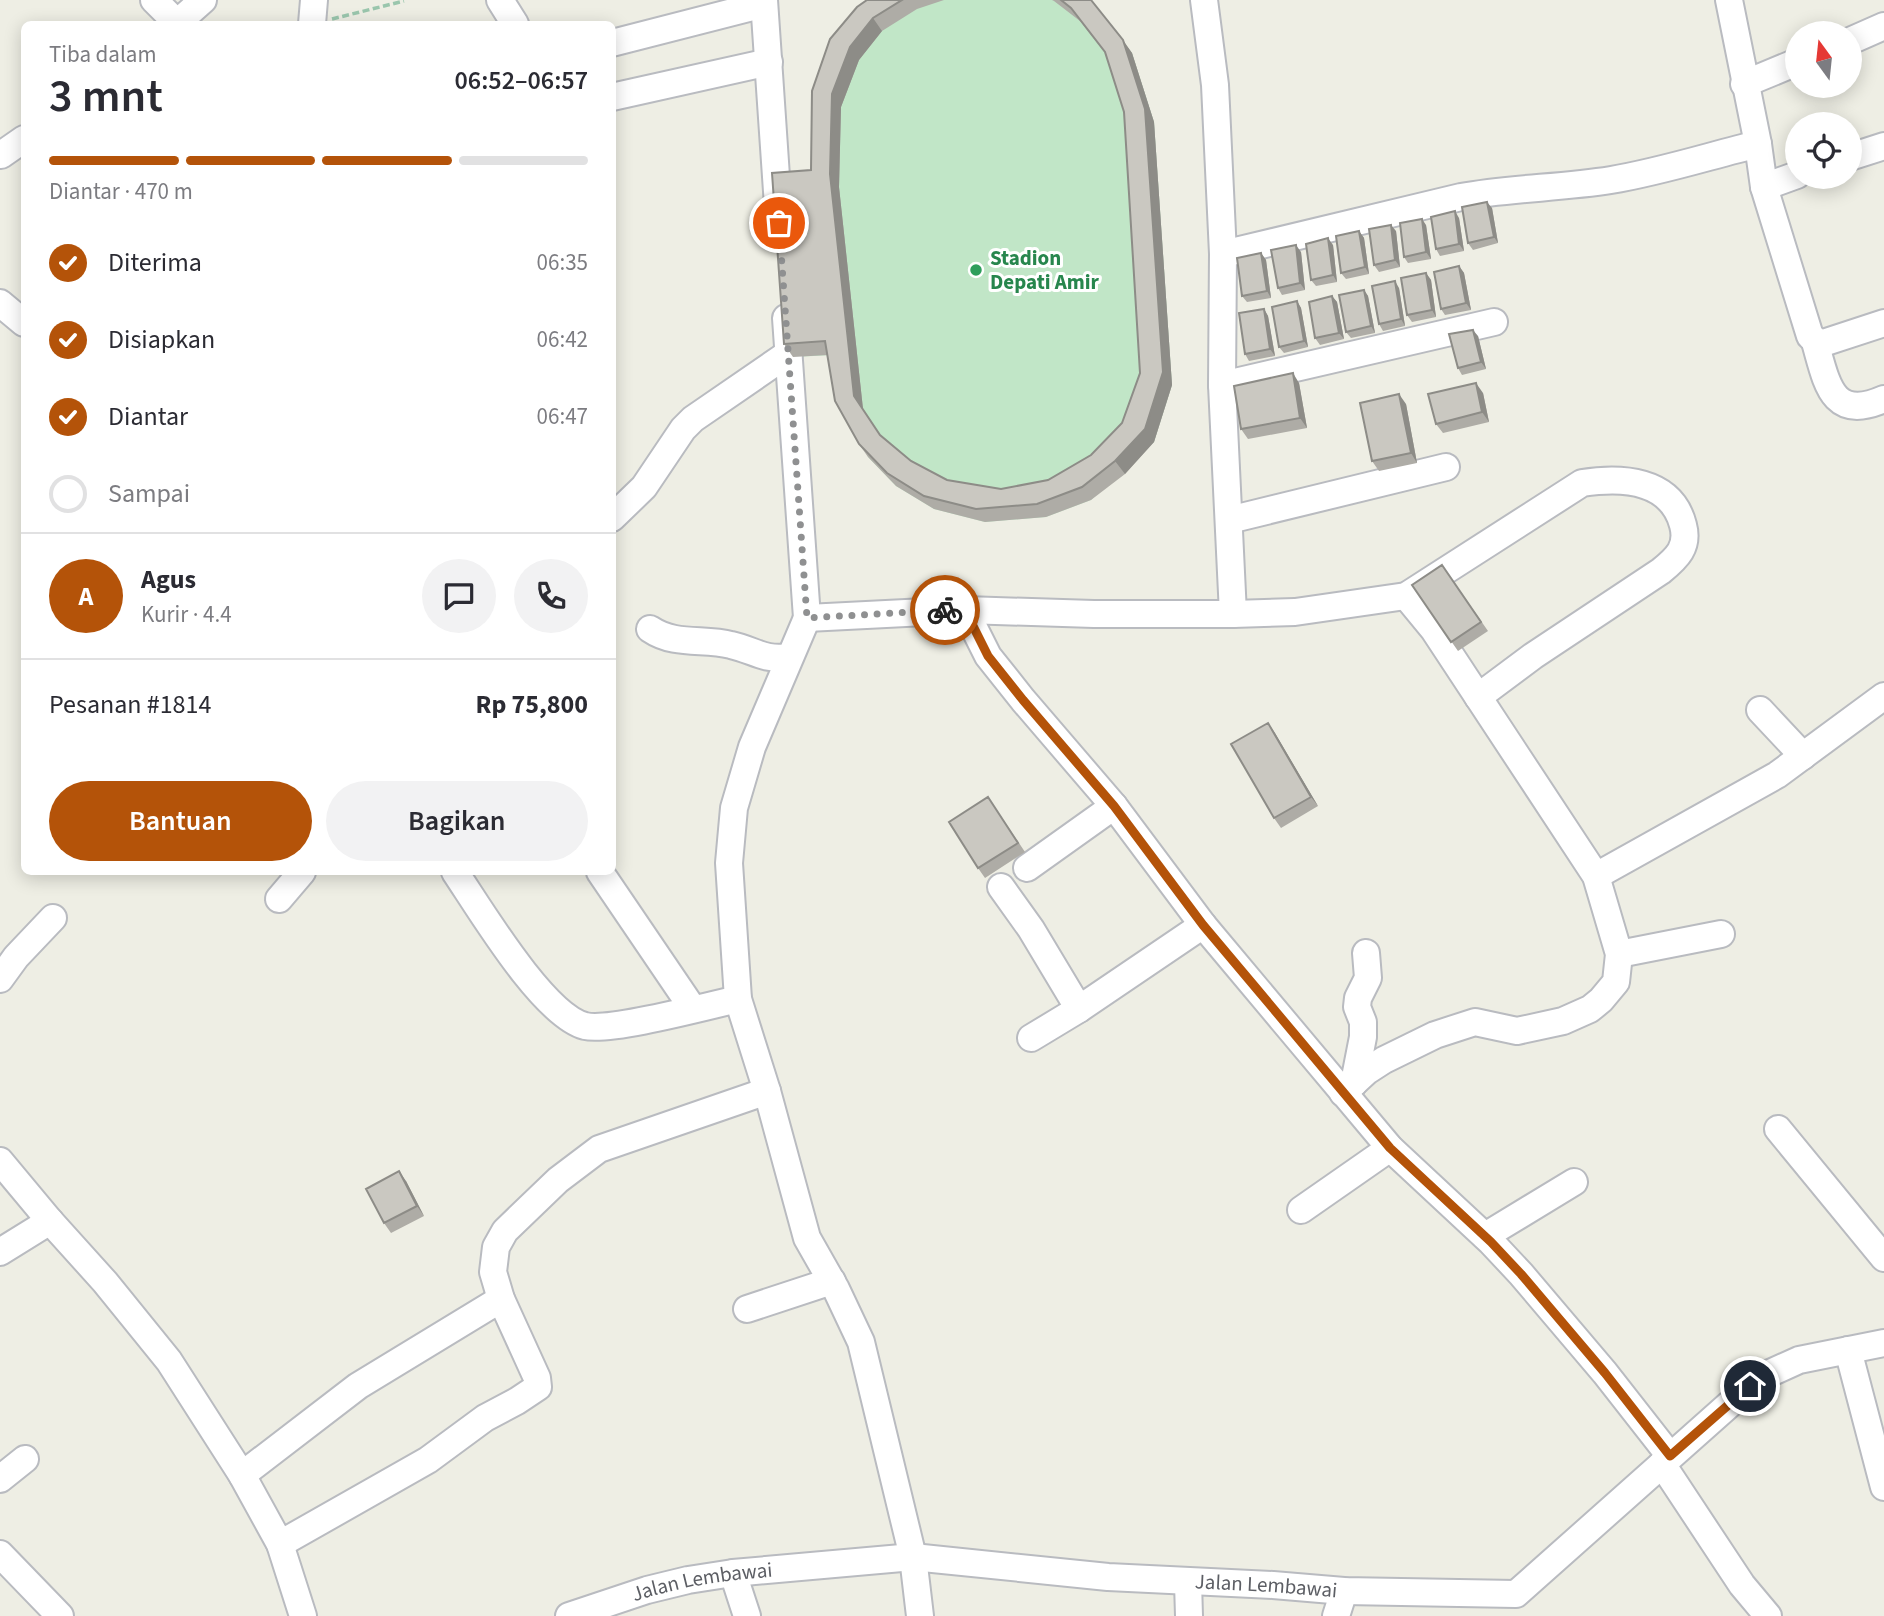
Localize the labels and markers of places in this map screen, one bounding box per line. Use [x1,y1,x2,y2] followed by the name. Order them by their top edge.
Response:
[749,193,809,253] pin
[990,243,1100,297] place label: Stadion Depati Amir
[968,262,984,278] marker: Stadion Depati Amir
[1720,1356,1780,1416] pin

